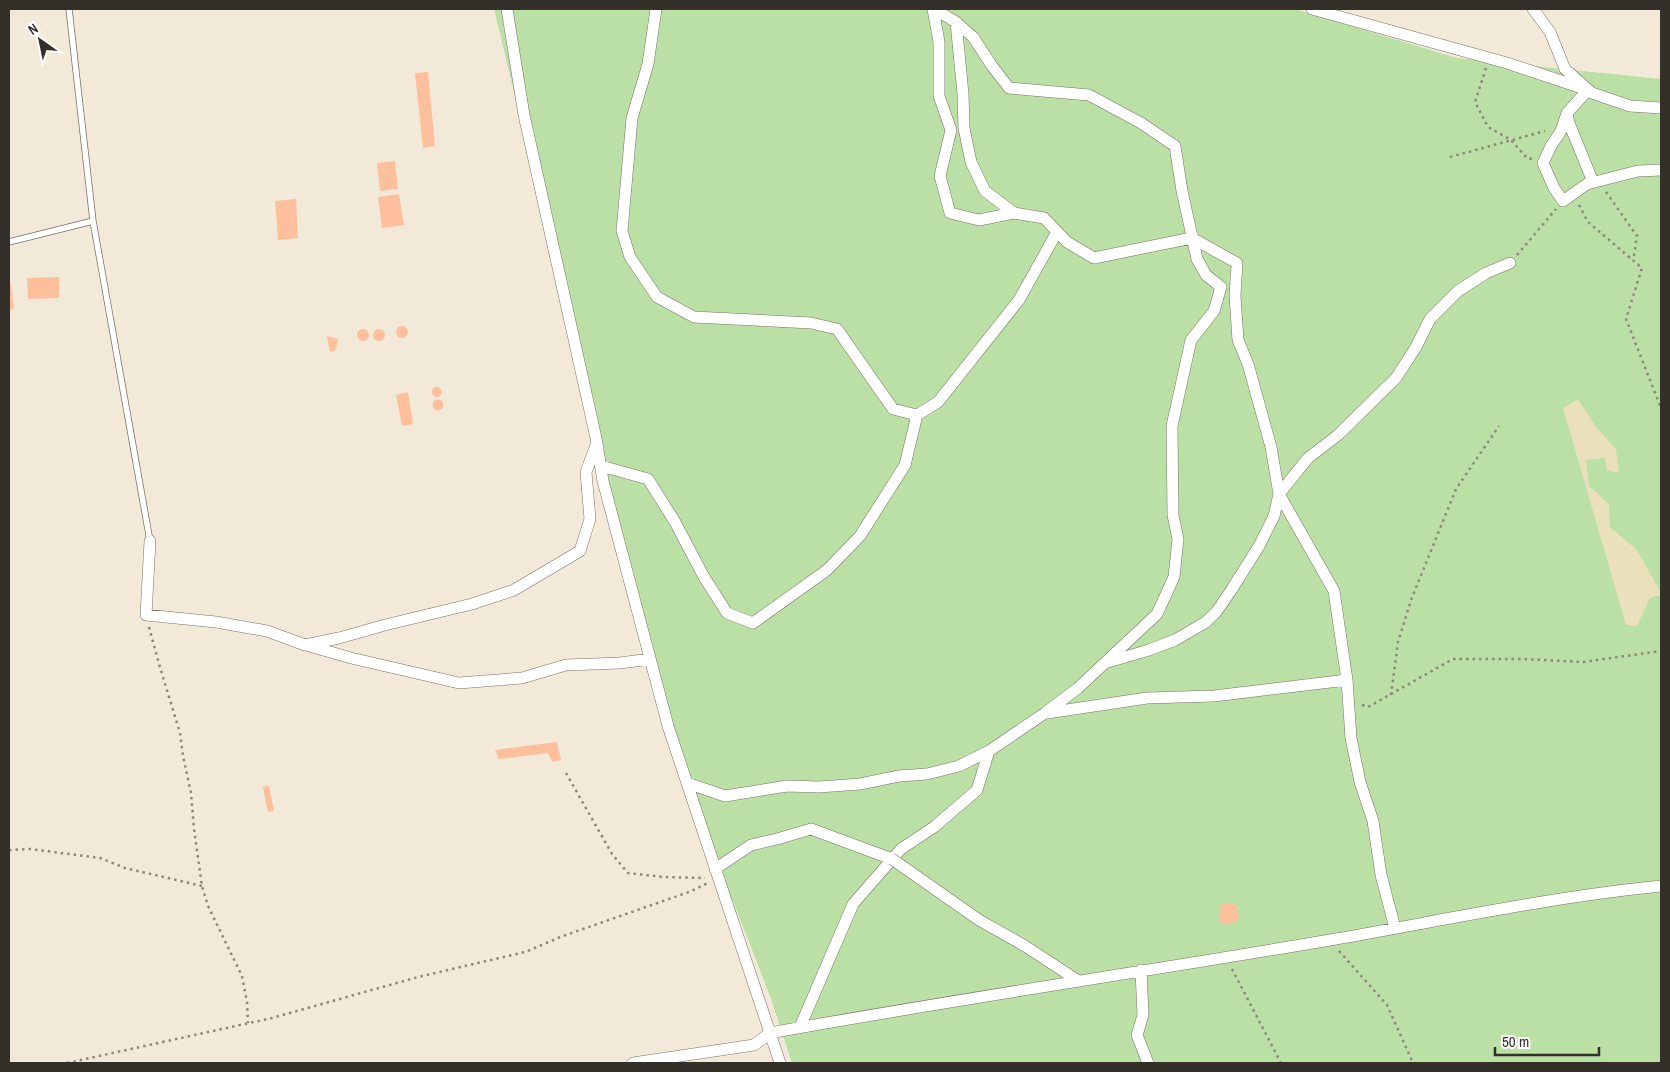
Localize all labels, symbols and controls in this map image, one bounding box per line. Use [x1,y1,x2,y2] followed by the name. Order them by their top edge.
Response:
[15,15,65,65] north arrow
[25,19,41,39] text: N
[1495,1024,1599,1056] scale bar
[1502,1031,1529,1052] text: 50 m

